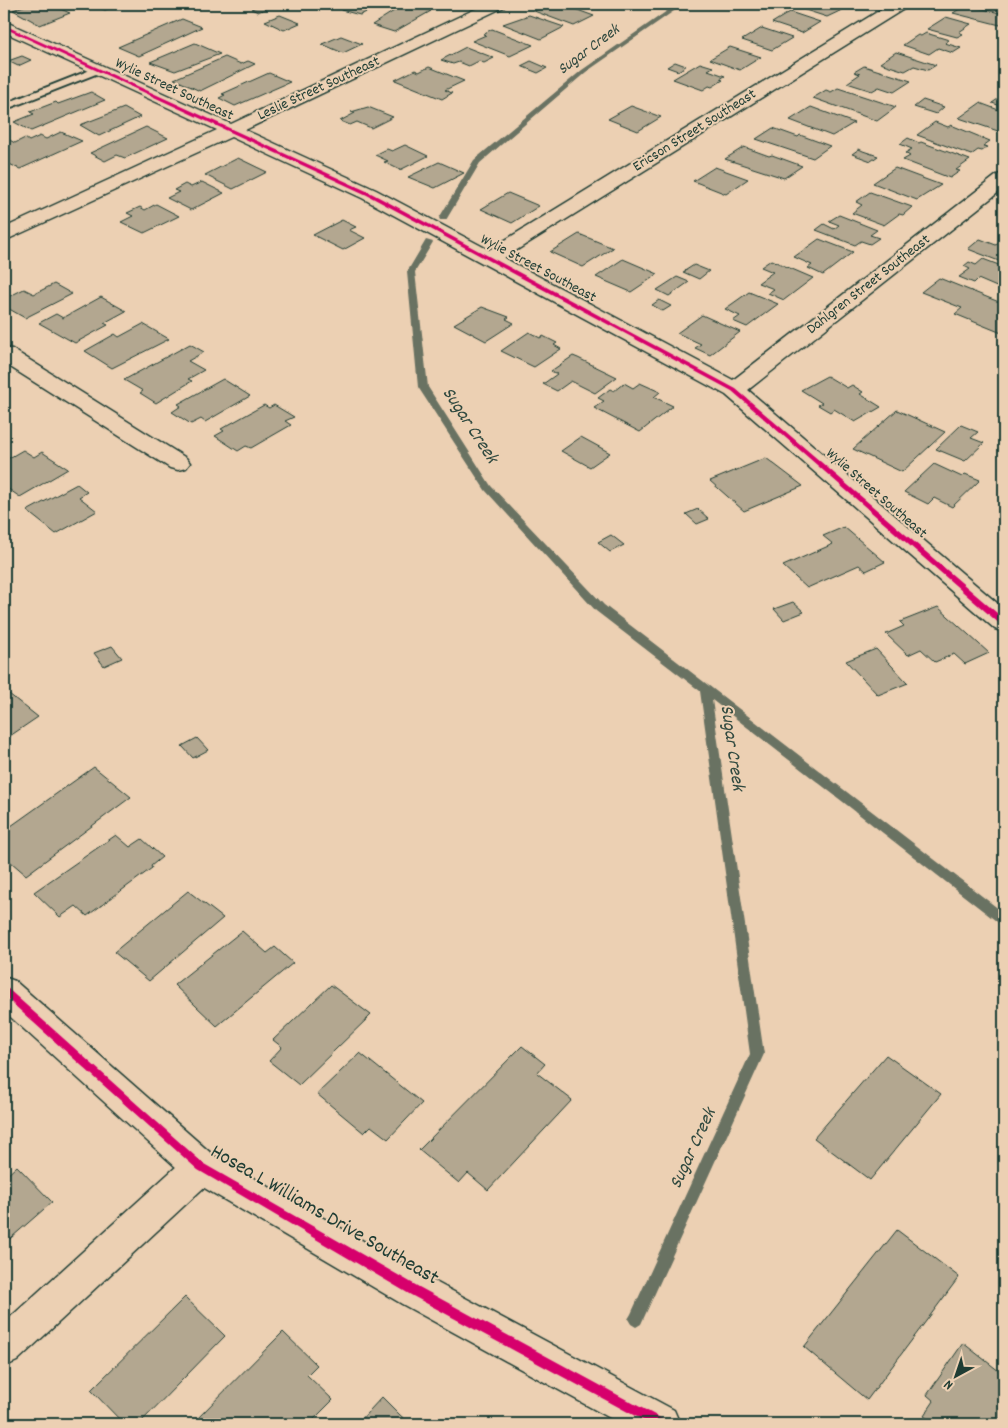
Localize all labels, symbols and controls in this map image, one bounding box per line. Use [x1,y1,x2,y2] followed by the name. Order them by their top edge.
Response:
[553,18,626,81] water label: Sugar Creek
[254,51,384,127] street label: Leslie Street Southeast
[111,53,237,127] street label: Wylie Street Southeast
[629,84,761,178] street label: Ericson Street Southeast
[476,229,600,309] street label: Wylie Street Southeast
[802,229,936,340] street label: Dahlgren Street Southeast
[434,383,505,471] water label: Sugar Creek
[820,444,932,545] street label: Wylie Street Southeast
[712,703,751,795] water label: Sugar Creek
[664,1102,725,1194] water label: Sugar Creek
[204,1138,444,1294] street label: Hosea L Williams Drive Southeast
[930,1350,980,1400] north arrow
[940,1374,958,1394] text: N

